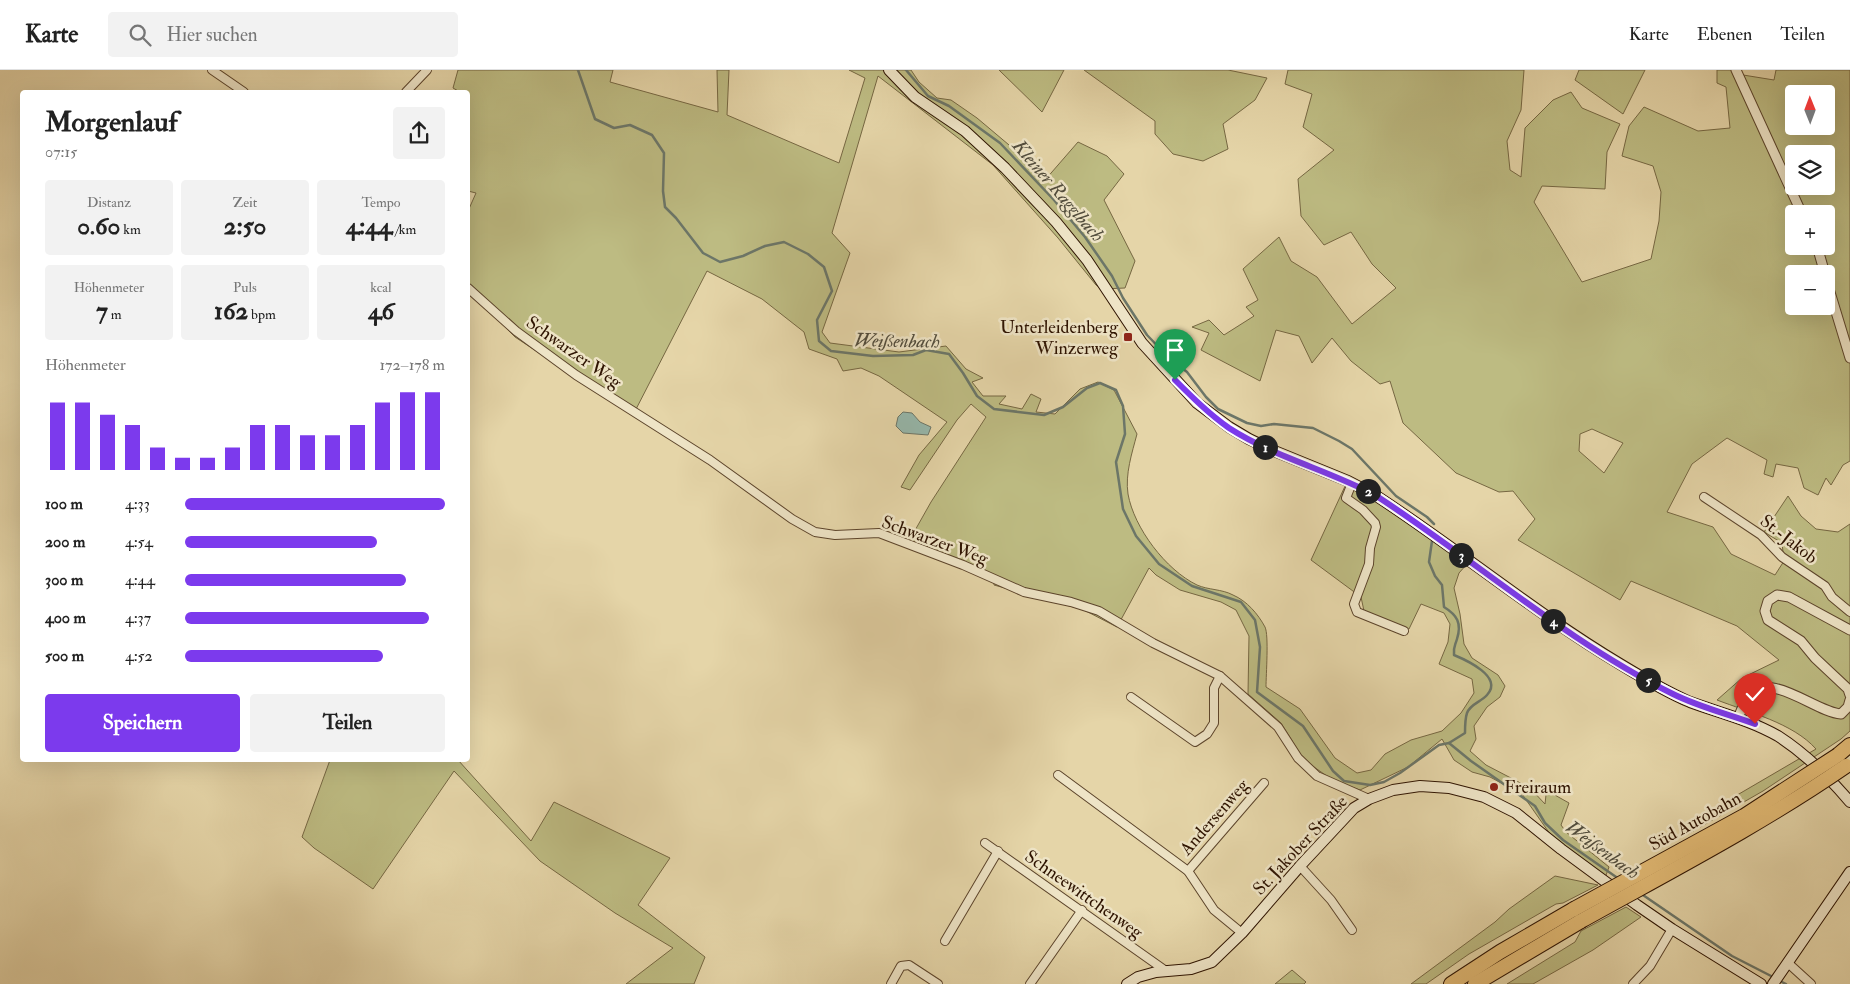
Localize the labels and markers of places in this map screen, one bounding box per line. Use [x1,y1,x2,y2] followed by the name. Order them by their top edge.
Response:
[1000,316,1119,360] place label: Unterleidenberg Winzerweg
[1154,329,1196,380] pin
[1122,331,1134,343] marker: Unterleidenberg Winzerweg
[1252,434,1278,460] pin: 1
[1356,478,1380,504] pin: 2
[1448,542,1474,568] pin: 3
[1540,608,1566,634] pin: 4
[1636,668,1660,692] pin: 5
[1734,673,1776,724] pin
[1504,776,1571,799] place label: Freiraum
[1488,781,1500,793] marker: Freiraum

